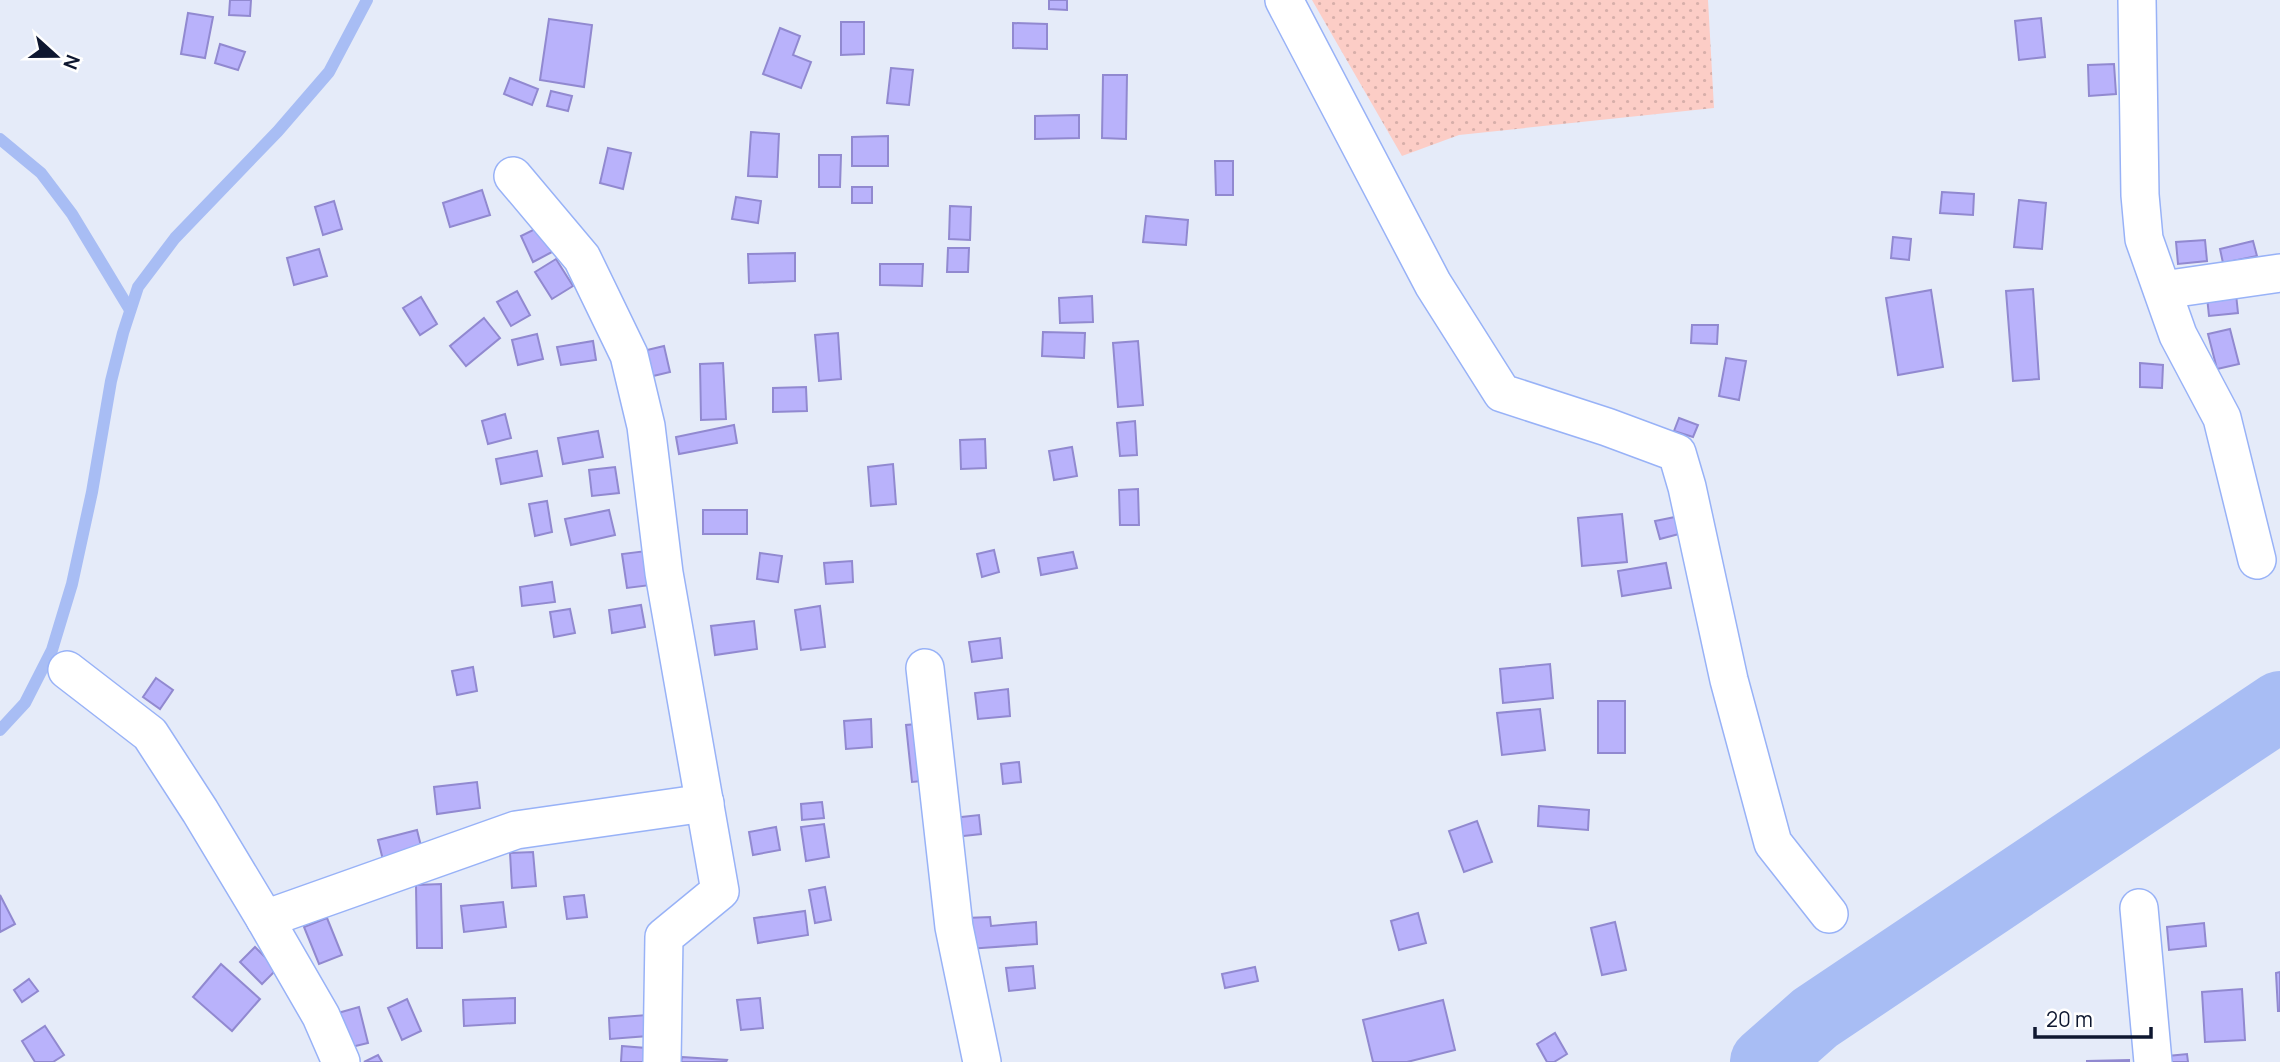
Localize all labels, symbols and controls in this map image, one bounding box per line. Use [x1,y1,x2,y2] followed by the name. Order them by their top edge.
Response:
[21,21,91,91] north arrow
[57,51,86,73] text: N
[2035,996,2150,1040] scale bar
[2046,1005,2093,1033] text: 20 m

